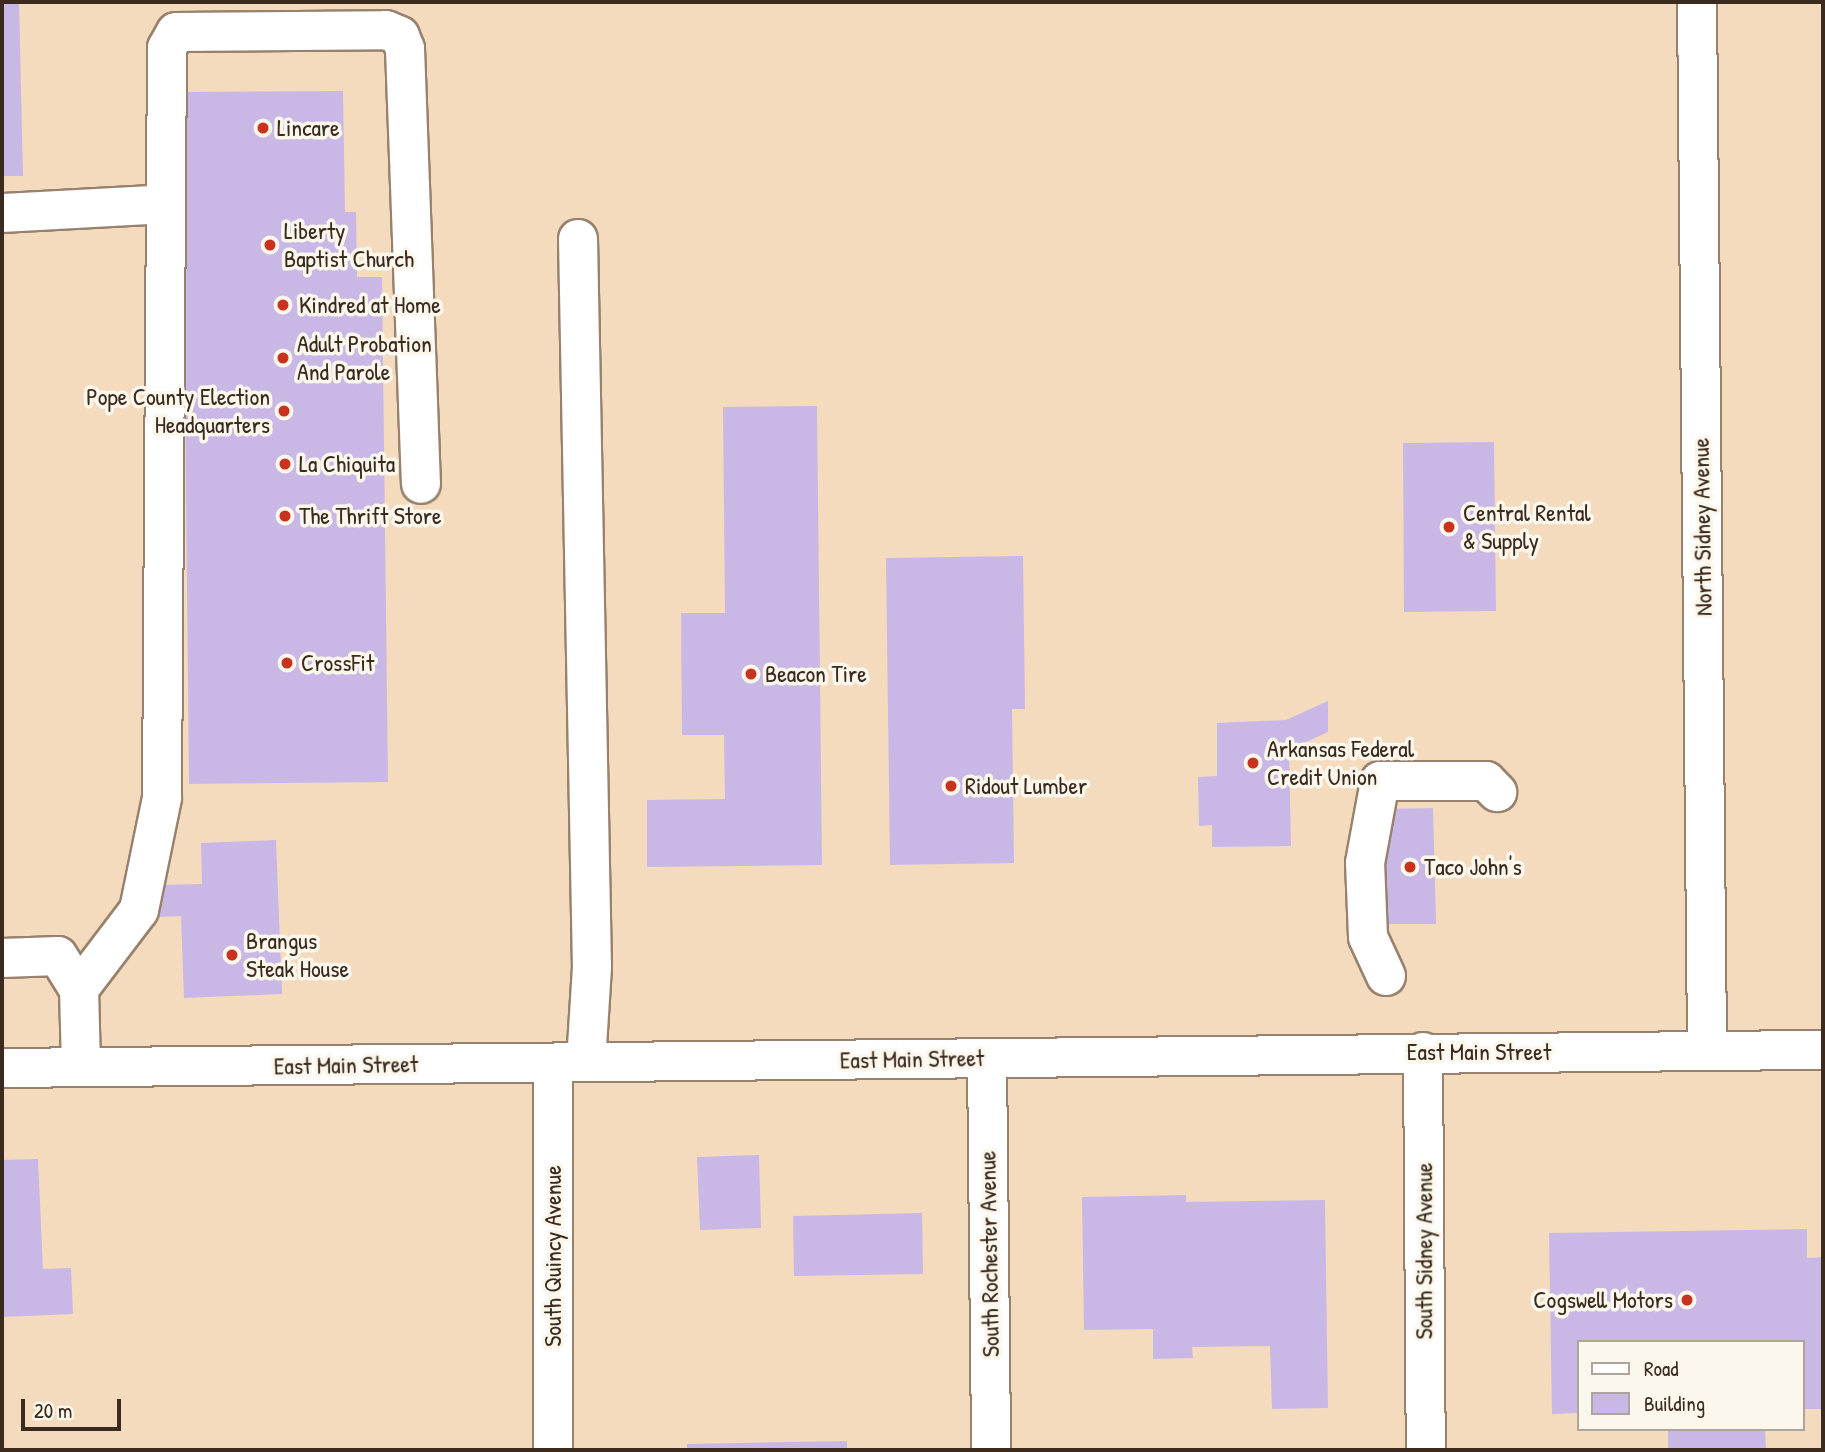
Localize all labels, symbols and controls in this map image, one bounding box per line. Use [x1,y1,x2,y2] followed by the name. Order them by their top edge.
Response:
[277,114,340,142] place label: Lincare
[255,120,271,136] marker: Lincare
[284,217,414,273] place label: Liberty Baptist Church
[262,237,278,253] marker: Liberty Baptist Church
[299,291,441,319] place label: Kindred at Home
[273,295,293,315] marker: Kindred at Home
[297,330,432,386] place label: Adult Probation And Parole
[275,350,291,366] marker: Adult Probation And Parole
[86,383,270,439] place label: Pope County Election Headquarters
[276,403,292,419] marker: Pope County Election Headquarters
[1686,438,1718,616] street label: North Sidney Avenue
[299,450,395,478] place label: La Chiquita
[277,456,293,472] marker: La Chiquita
[1463,499,1591,555] place label: Central Rental & Supply
[299,502,441,530] place label: The Thrift Store
[277,508,293,524] marker: The Thrift Store
[1441,519,1457,535] marker: Central Rental & Supply
[301,649,374,677] place label: CrossFit
[279,655,295,671] marker: CrossFit
[765,660,867,688] place label: Beacon Tire
[743,666,759,682] marker: Beacon Tire
[1267,735,1414,791] place label: Arkansas Federal Credit Union
[1245,755,1261,771] marker: Arkansas Federal Credit Union
[965,772,1087,800] place label: Ridout Lumber
[943,778,959,794] marker: Ridout Lumber
[1424,853,1522,881] place label: Taco John's
[1402,859,1418,875] marker: Taco John's
[246,927,349,983] place label: Brangus Steak House
[224,947,240,963] marker: Brangus Steak House
[1407,1038,1551,1066] street label: East Main Street
[840,1043,984,1075] street label: East Main Street
[274,1049,418,1081] street label: East Main Street
[973,1151,1005,1357] street label: South Rochester Avenue
[1410,1163,1438,1339] street label: South Sidney Avenue
[539,1165,567,1347] street label: South Quincy Avenue
[1533,1286,1673,1314] place label: Cogswell Motors
[1679,1292,1695,1308] marker: Cogswell Motors
[1576,1340,1804,1431] legend
[1644,1354,1678,1383] text: Road
[24,1386,124,1430] scale bar
[1644,1389,1705,1418] text: Building
[34,1396,72,1425] text: 20 m

